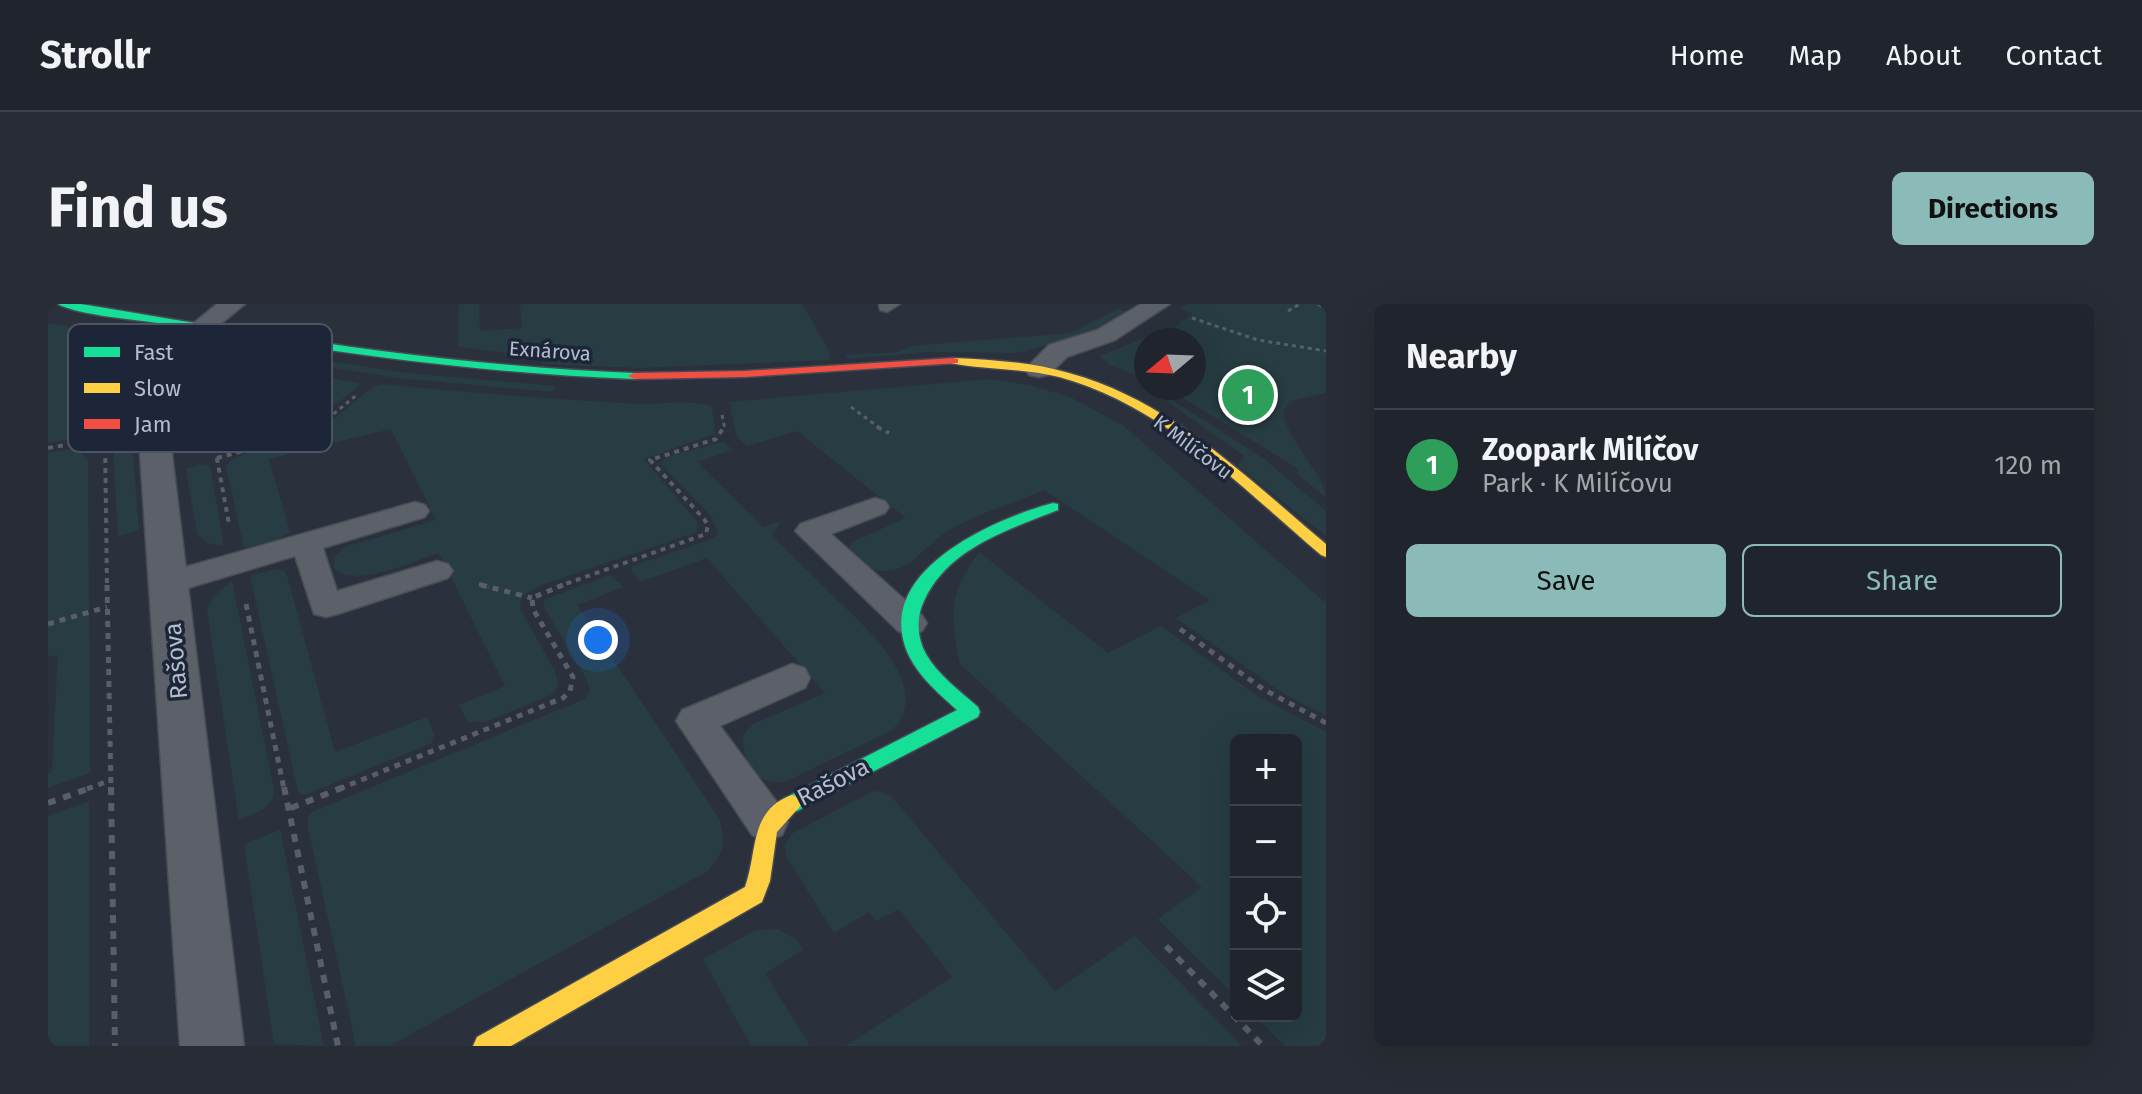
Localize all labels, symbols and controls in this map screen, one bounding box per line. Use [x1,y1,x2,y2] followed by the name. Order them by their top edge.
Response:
[40,32,151,78] text: Strollr
[1670,39,1744,72] text: Home
[1788,39,1842,72] text: Map
[1886,39,1961,72] text: About
[2005,39,2102,72] text: Contact
[1892,172,2094,245] button: Directions
[48,175,228,242] text: Find us
[68,324,332,452] legend
[1134,328,1206,400] north arrow
[508,336,592,366] street label: Exnárova
[1406,336,1517,377] text: Nearby
[134,339,174,366] text: Fast
[1222,365,1274,425] pin: 1
[134,375,181,402] text: Slow
[1149,410,1237,484] street label: K Milíčovu
[134,411,172,438] text: Jam
[1482,432,1698,468] text: Zoopark Milíčov
[1426,450,1438,481] text: 1
[1994,450,2062,481] text: 120 m
[1482,468,1673,499] text: Park · K Milíčovu
[1406,544,1726,617] button: Save
[1742,544,2062,617] button: Share
[578,620,618,660] your location
[159,622,193,700] street label: Rašova
[1230,734,1302,1022] map controls
[1230,734,1302,806] button: +
[792,752,874,812] street label: Rašova
[1230,806,1302,878] button: −
[1230,878,1302,950] button: locate
[1230,950,1302,1022] button: layers

